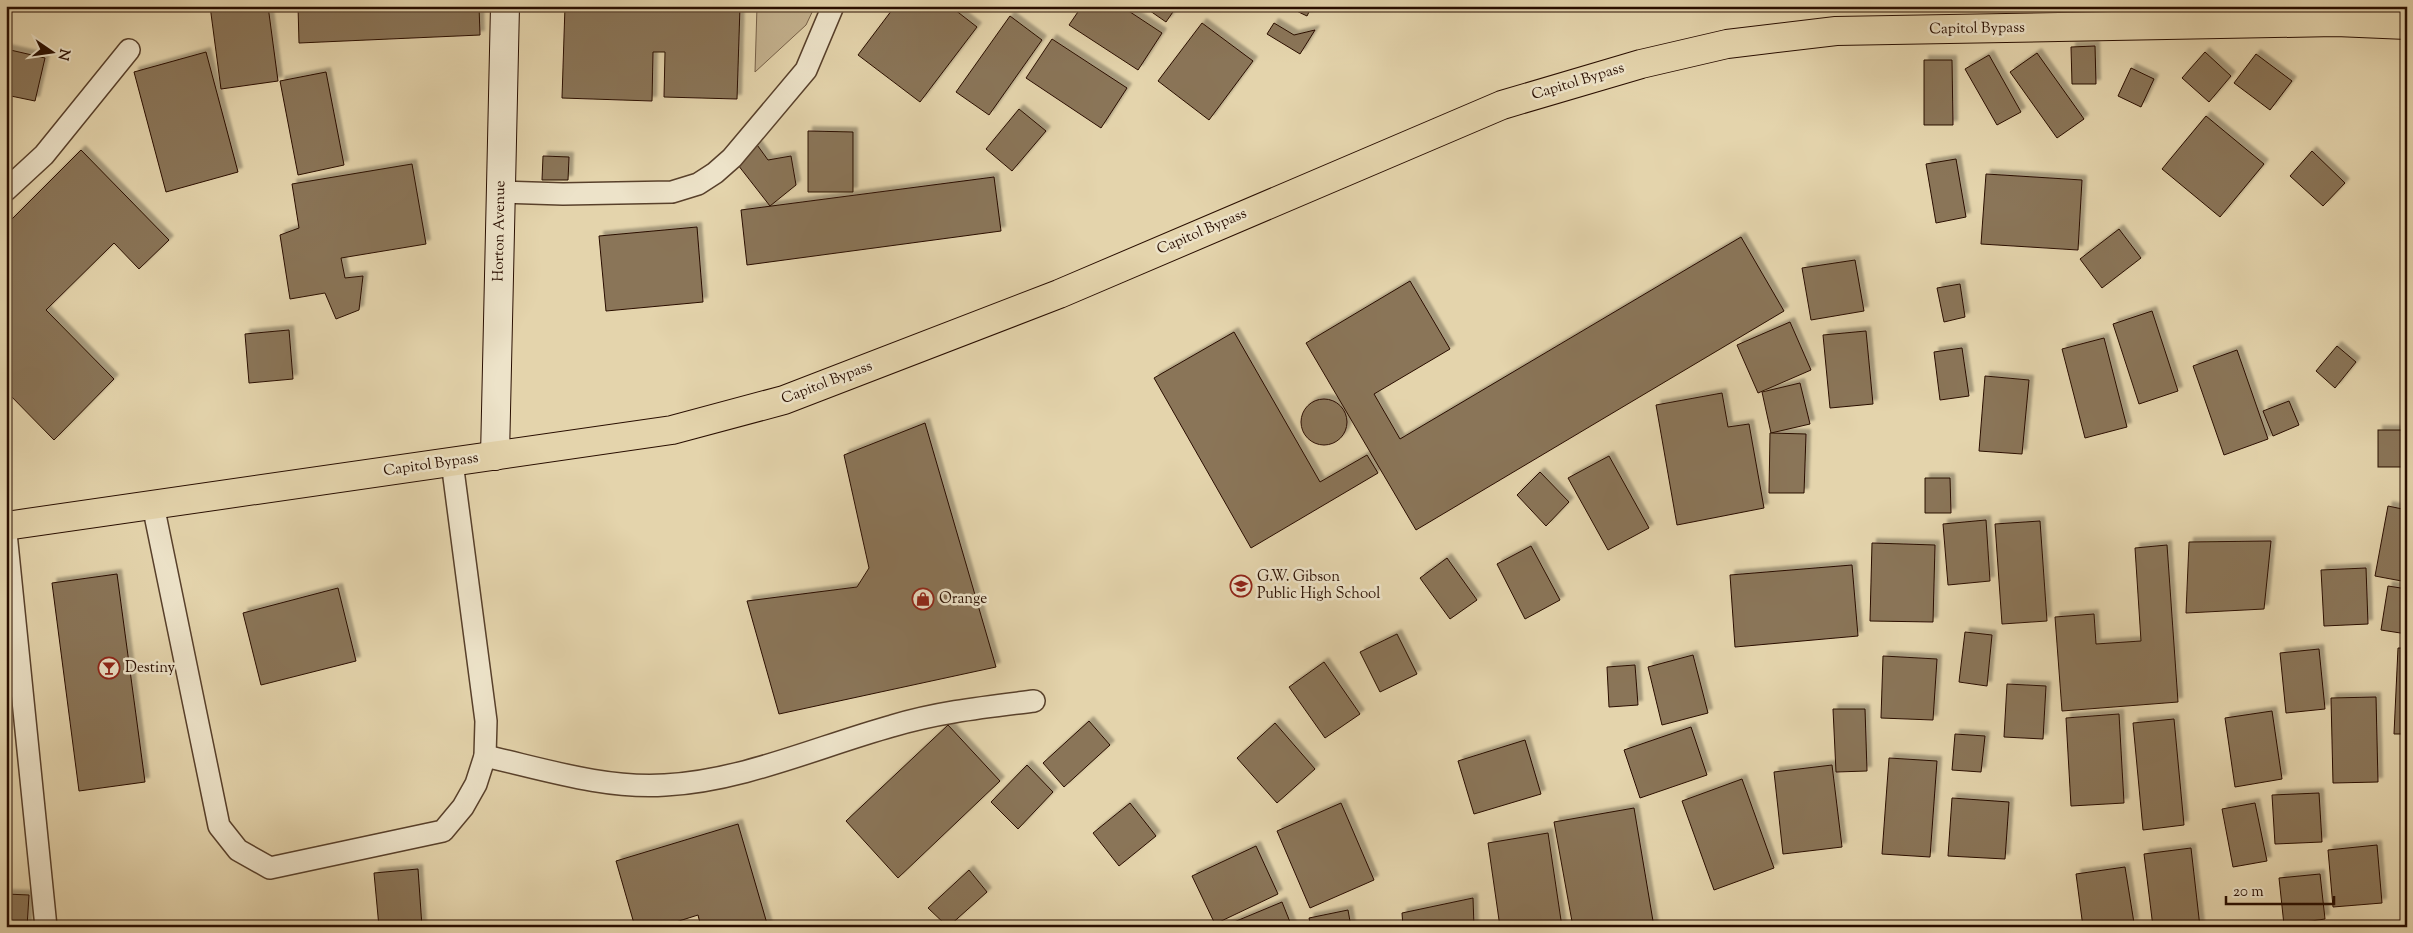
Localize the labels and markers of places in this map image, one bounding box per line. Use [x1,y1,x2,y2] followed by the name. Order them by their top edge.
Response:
[1257,567,1380,605] place label: G.W. Gibson Public High School
[1229,574,1253,598] school or university icon: G.W. Gibson Public High School
[911,587,935,611] shop icon: Orange
[939,589,987,610] place label: Orange
[97,656,121,680] bar icon: Destiny
[125,658,176,679] place label: Destiny

